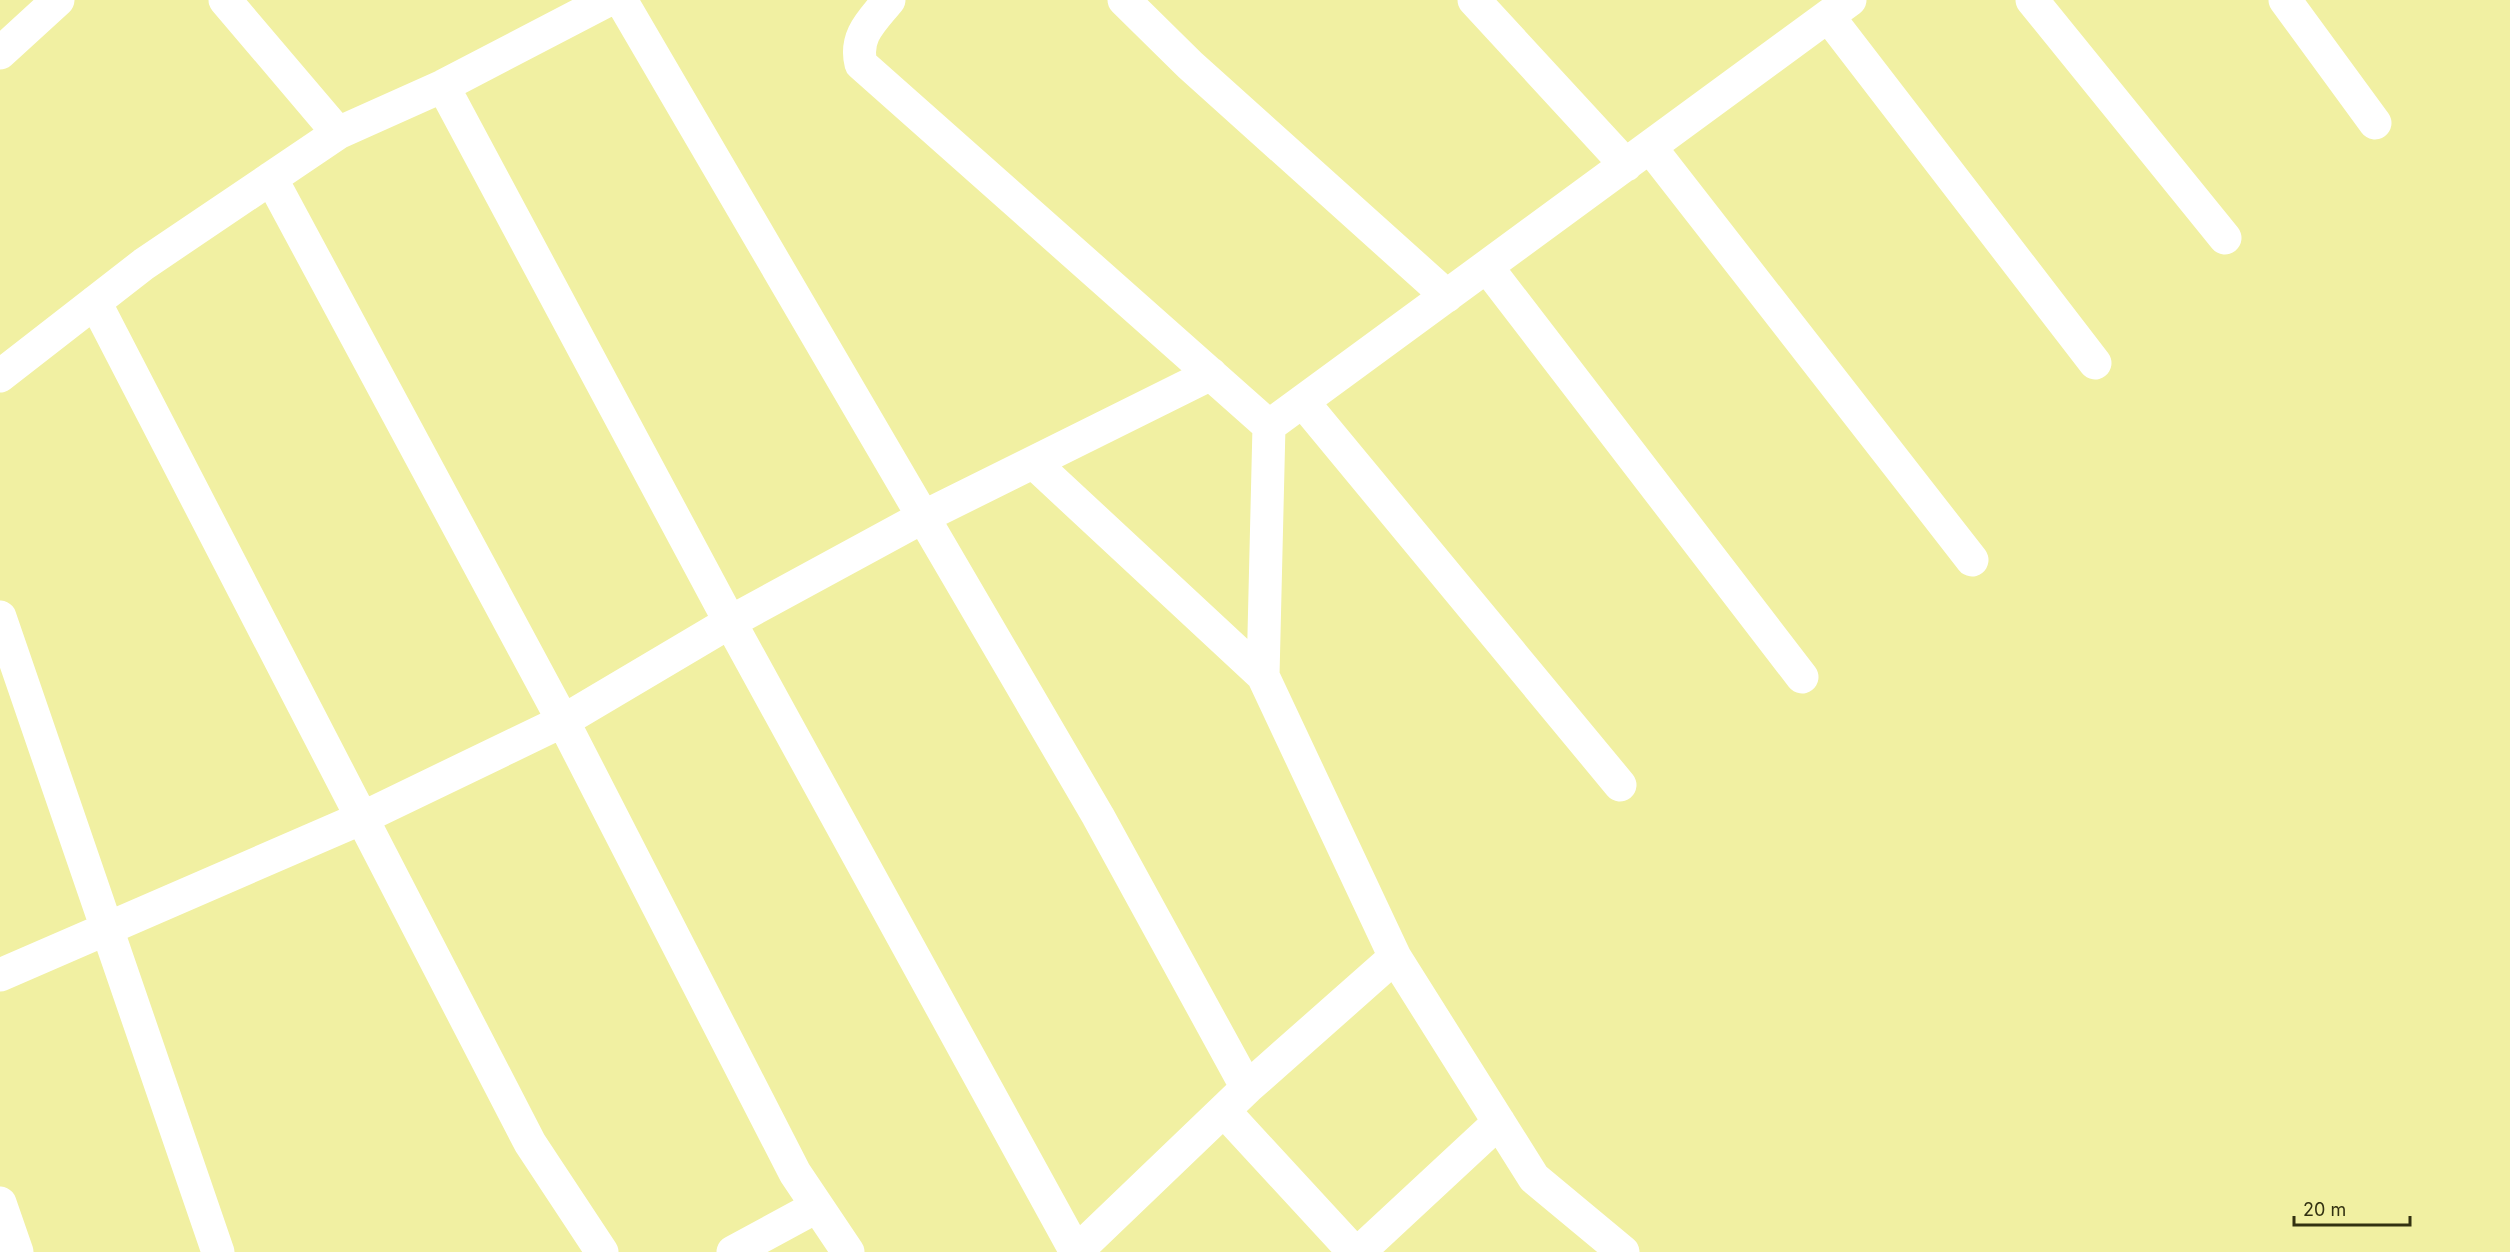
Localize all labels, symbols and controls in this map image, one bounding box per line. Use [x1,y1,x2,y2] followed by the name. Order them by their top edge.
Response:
[2294,1189,2410,1227] scale bar
[2303,1199,2346,1220] text: 20 m

